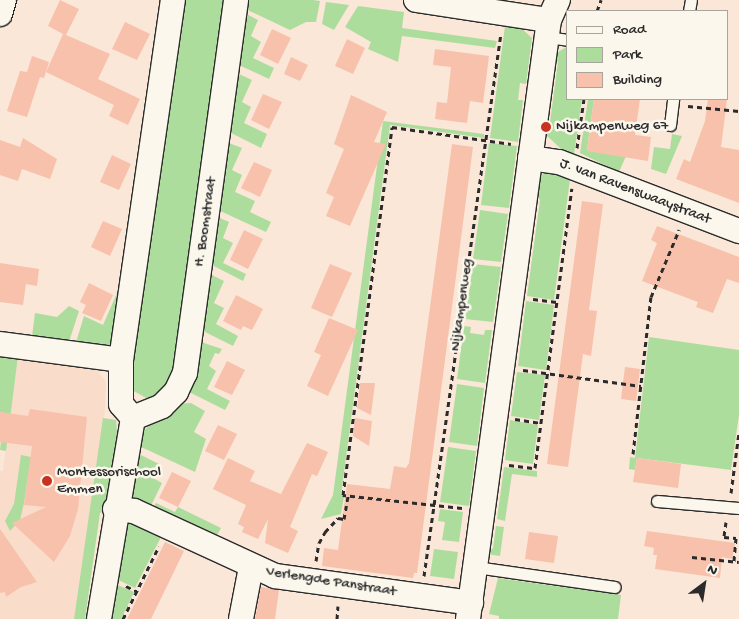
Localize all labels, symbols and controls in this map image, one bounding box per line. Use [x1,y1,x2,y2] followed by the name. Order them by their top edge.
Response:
[566,10,729,100] legend
[613,21,646,39] text: Road
[613,46,642,64] text: Park
[613,71,662,89] text: Building
[556,118,668,136] place label: Nijkampenweg 67
[540,121,552,133] marker: Nijkampenweg 67
[557,155,713,229] street label: J. van Ravenswaaystraat
[191,176,221,268] street label: H. Boomstraat
[447,258,477,352] street label: Nijkampenweg
[57,463,161,498] place label: Montessorischool Emmen
[41,475,53,487] marker: Montessorischool Emmen
[679,559,729,609] north arrow
[704,561,720,580] text: N
[265,563,397,601] street label: Verlengde Panstraat

